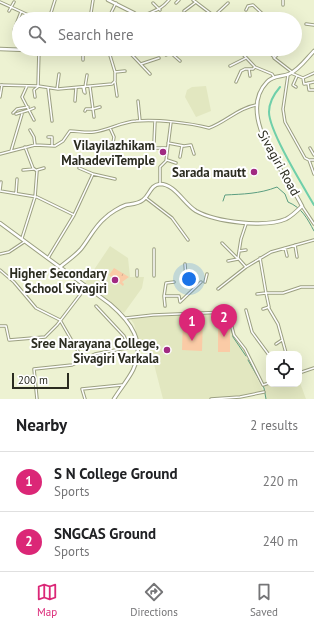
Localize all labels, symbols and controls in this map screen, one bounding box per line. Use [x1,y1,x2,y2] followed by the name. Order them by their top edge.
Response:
[12,12,302,56] search box
[26,23,48,45] icon: search
[58,25,134,44] text: Search here
[254,127,304,199] street label: Sivagiri Road
[61,137,155,169] place label: Vilayilazhikam MahadeviTemple
[158,147,168,157] marker: Vilayilazhikam MahadeviTemple
[172,164,246,181] place label: Sarada mautt
[249,167,259,177] marker: Sarada mautt
[9,265,108,297] place label: Higher Secondary School Sivagiri
[179,269,199,289] your location
[110,275,120,285] marker: Higher Secondary School Sivagiri
[211,304,237,337] pin: 2
[179,308,205,341] pin: 1
[31,335,159,367] place label: Sree Narayana College, Sivagiri Varkala
[162,345,172,355] marker: Sree Narayana College, Sivagiri Varkala
[266,351,302,387] map controls
[266,351,302,387] button: locate
[12,371,69,390] scale bar
[18,373,48,387] text: 200 m
[16,414,67,436] text: Nearby
[250,417,298,434] text: 2 results
[54,464,178,483] text: S N College Ground
[25,473,33,490] text: 1
[263,473,298,490] text: 220 m
[54,483,90,500] text: Sports
[54,524,156,543] text: SNGCAS Ground
[25,533,33,550] text: 2
[263,533,298,550] text: 240 m
[54,543,90,560] text: Sports
[36,581,58,619] tab: Map
[130,581,178,619] tab: Directions
[250,581,278,619] tab: Saved

